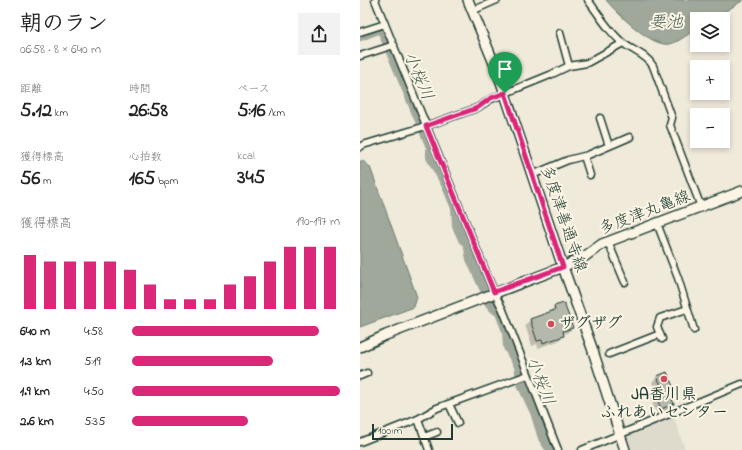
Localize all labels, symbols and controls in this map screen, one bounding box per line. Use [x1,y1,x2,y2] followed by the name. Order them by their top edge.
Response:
[20,9,108,41] text: 朝のラン
[649,10,684,35] water label: 要池
[690,12,730,148] map controls
[690,12,730,52] button: layers
[298,13,340,55] button: share
[20,40,101,59] text: 06:58 · 8 × 640 m
[397,48,439,104] water label: 小桜川
[488,52,522,93] pin
[494,58,516,80] icon: arrive
[690,60,730,100] button: +
[20,81,42,97] text: 距離
[129,81,151,97] text: 時間
[237,81,270,97] text: ペース
[20,97,52,126] text: 5.12
[129,97,168,126] text: 26:58
[237,97,266,126] text: 5:16
[52,105,68,121] text: km
[266,105,285,121] text: /km
[690,108,730,148] button: −
[237,148,255,164] text: kcal
[20,149,64,165] text: 獲得標高
[129,149,162,165] text: 心拍数
[533,162,593,276] street label: 多度津善通寺線
[237,164,265,193] text: 345
[20,165,40,194] text: 56
[129,165,155,194] text: 165
[40,173,52,189] text: m
[155,173,178,189] text: bpm
[596,185,694,241] street label: 多度津丸亀線
[296,212,340,231] text: 190–197 m
[20,214,72,233] text: 獲得標高
[559,312,622,336] place label: ザグザグ
[546,319,556,329] marker: ザグザグ
[20,322,50,341] text: 640 m
[84,322,103,341] text: 4:58
[20,352,51,371] text: 1.3 km
[84,352,101,371] text: 5:19
[519,353,561,409] water label: 小桜川
[659,374,669,384] marker: JA香川県 ふれあいセンター
[20,382,50,401] text: 1.9 km
[84,382,104,401] text: 4:50
[600,383,728,425] place label: JA香川県 ふれあいセンター
[20,412,54,431] text: 2.6 km
[84,412,105,431] text: 5:35
[372,422,453,441] scale bar
[378,423,402,439] text: 100 m

